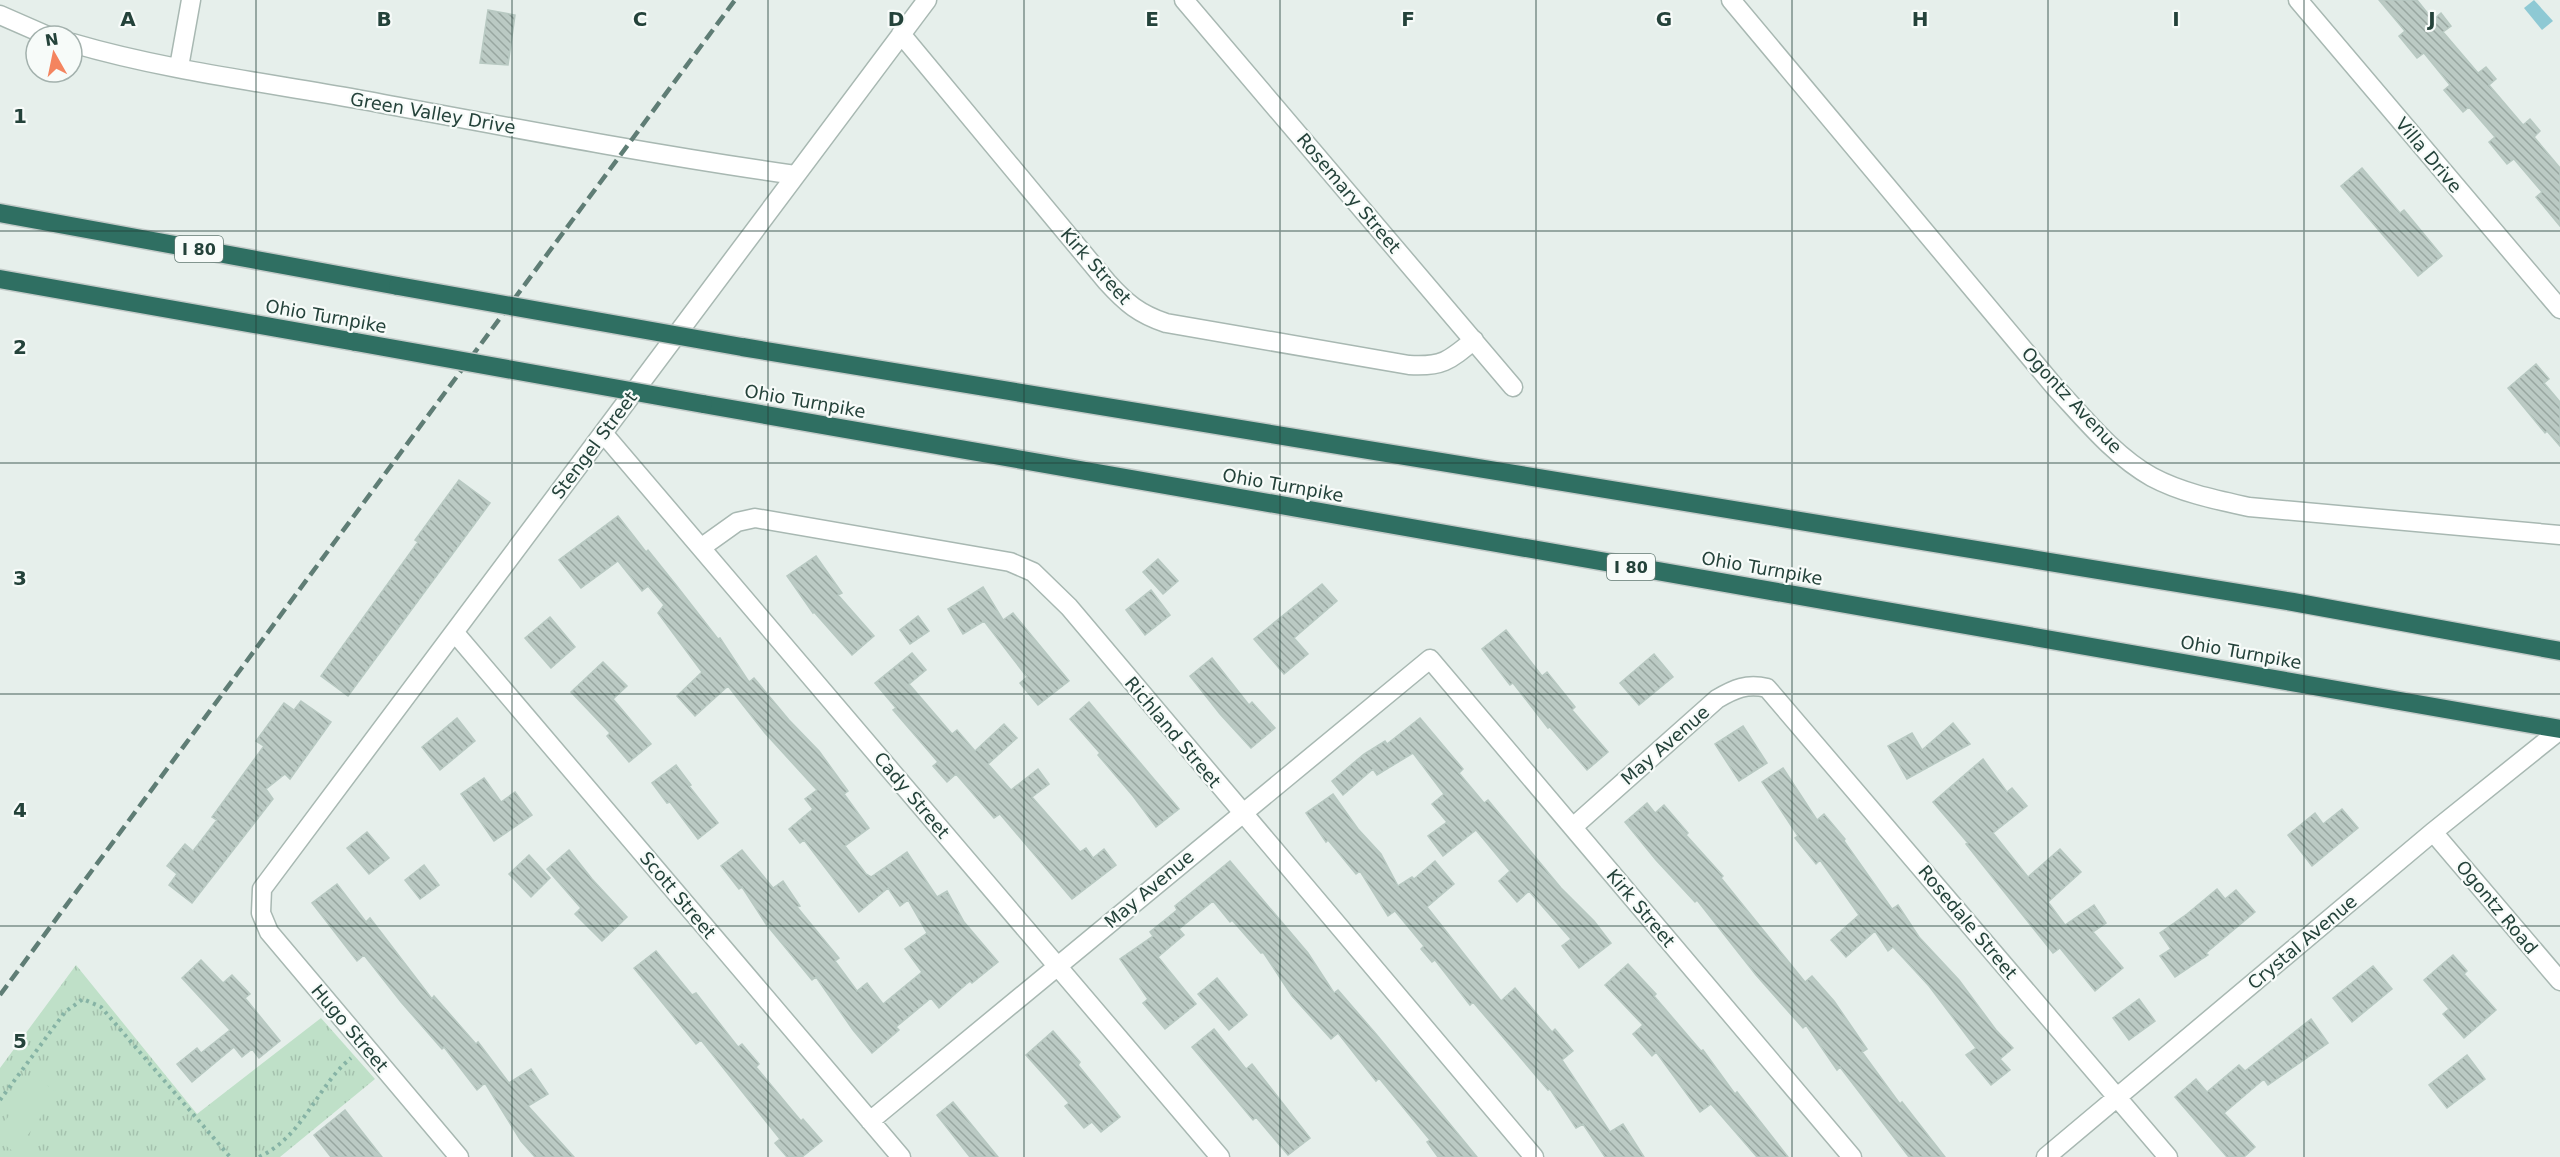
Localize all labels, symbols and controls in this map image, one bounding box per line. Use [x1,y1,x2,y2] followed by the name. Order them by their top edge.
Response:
[120,7,136,31] text: A
[376,7,392,31] text: B
[633,7,647,31] text: C
[888,7,904,31] text: D
[1145,7,1159,31] text: E
[1401,7,1415,31] text: F
[1656,7,1672,31] text: G
[1912,7,1928,31] text: H
[2172,7,2180,31] text: I
[2426,7,2436,31] text: J
[24,24,84,84] north arrow
[44,29,60,50] text: N
[349,88,517,138] street label: Green Valley Drive
[13,104,27,128] text: 1
[2391,113,2467,197] street label: Villa Drive
[1293,129,1405,257] street label: Rosemary Street
[1056,224,1136,308] street label: Kirk Street
[175,236,223,262] road number: I 80
[264,295,388,337] street label: Ohio Turnpike
[13,335,27,359] text: 2
[2018,343,2126,457] street label: Ogontz Avenue
[743,380,867,422] street label: Ohio Turnpike
[547,387,641,503] street label: Stengel Street
[1221,464,1345,506] street label: Ohio Turnpike
[1700,547,1824,589] street label: Ohio Turnpike
[1607,554,1655,580] road number: I 80
[13,566,27,590] text: 3
[2179,631,2303,673] street label: Ohio Turnpike
[1121,672,1225,792] street label: Richland Street
[1617,701,1713,789] street label: May Avenue
[870,748,954,842] street label: Cady Street
[13,798,27,822] text: 4
[1100,846,1198,932] street label: May Avenue
[636,847,720,943] street label: Scott Street
[2452,856,2542,958] street label: Ogontz Road
[1914,861,2022,983] street label: Rosedale Street
[1602,865,1680,951] street label: Kirk Street
[2243,890,2361,994] street label: Crystal Avenue
[307,980,393,1076] street label: Hugo Street
[13,1029,27,1053] text: 5

